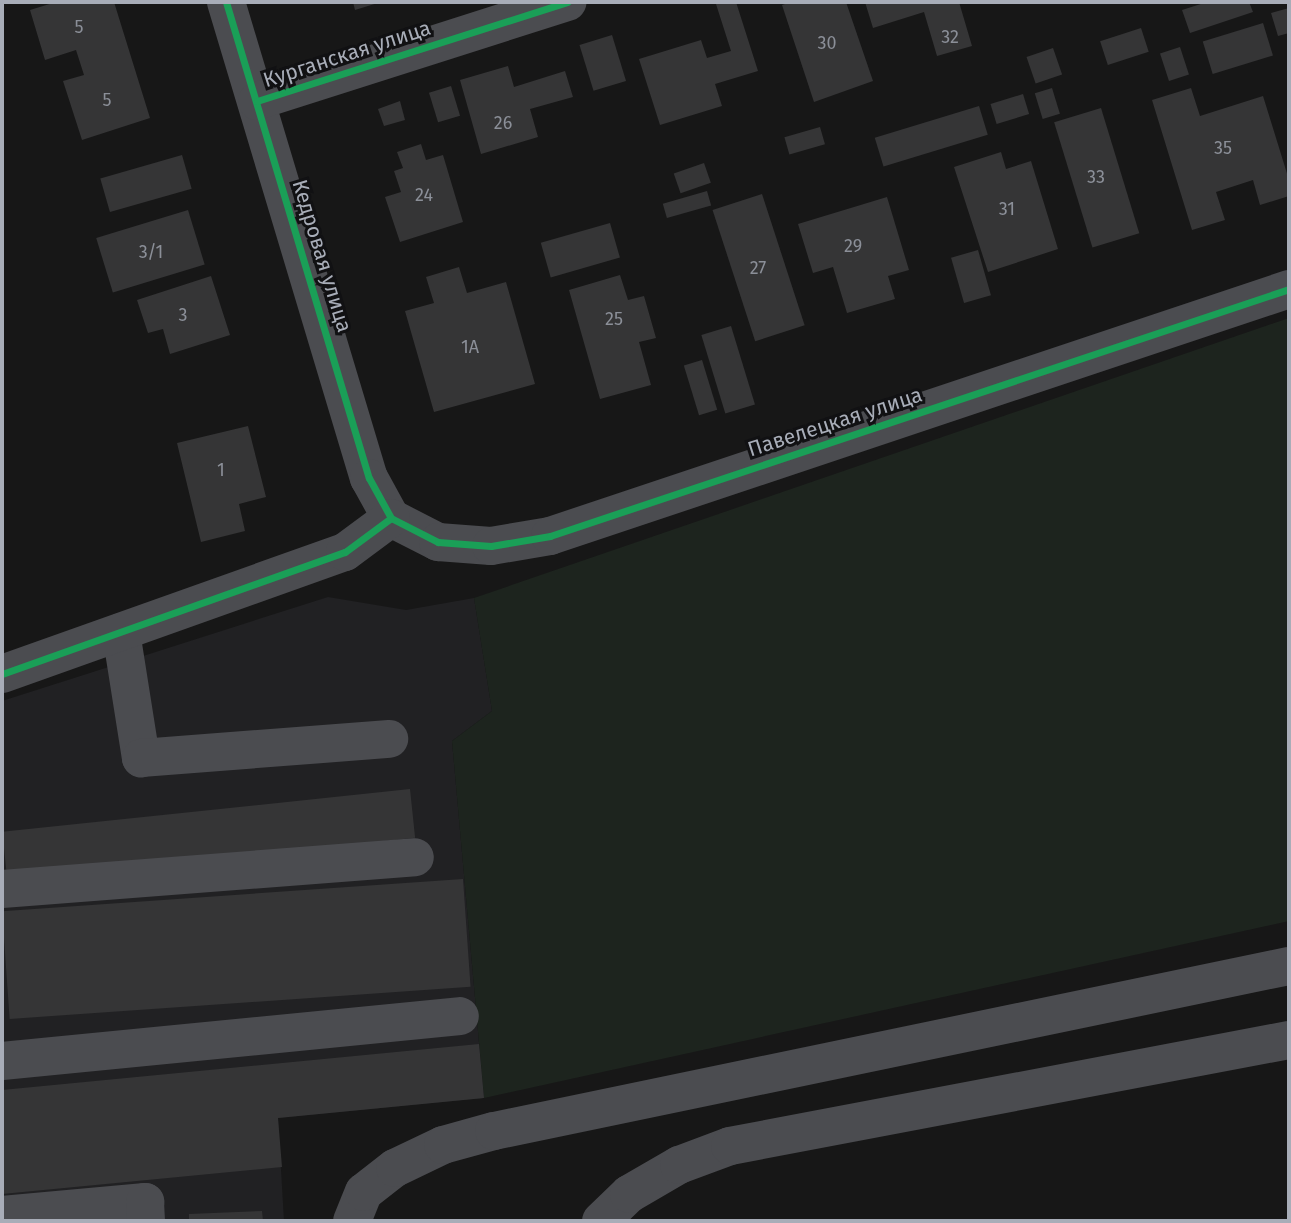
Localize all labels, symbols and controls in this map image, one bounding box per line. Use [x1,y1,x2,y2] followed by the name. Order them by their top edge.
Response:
[260,15,434,93] street label: Курганская улица
[74,16,84,38] house number: 5
[941,26,959,48] house number: 32
[817,32,837,54] house number: 30
[102,89,112,111] house number: 5
[494,112,512,134] house number: 26
[1214,137,1232,159] house number: 35
[1087,166,1105,188] house number: 33
[287,177,357,335] street label: Кедровая улица
[415,184,433,206] house number: 24
[999,198,1015,220] house number: 31
[844,235,862,257] house number: 29
[139,241,163,263] house number: 3/1
[750,257,766,279] house number: 27
[179,304,187,326] house number: 3
[605,308,623,330] house number: 25
[461,336,479,358] house number: 1А
[745,382,925,462] street label: Павелецкая улица
[217,459,225,481] house number: 1

